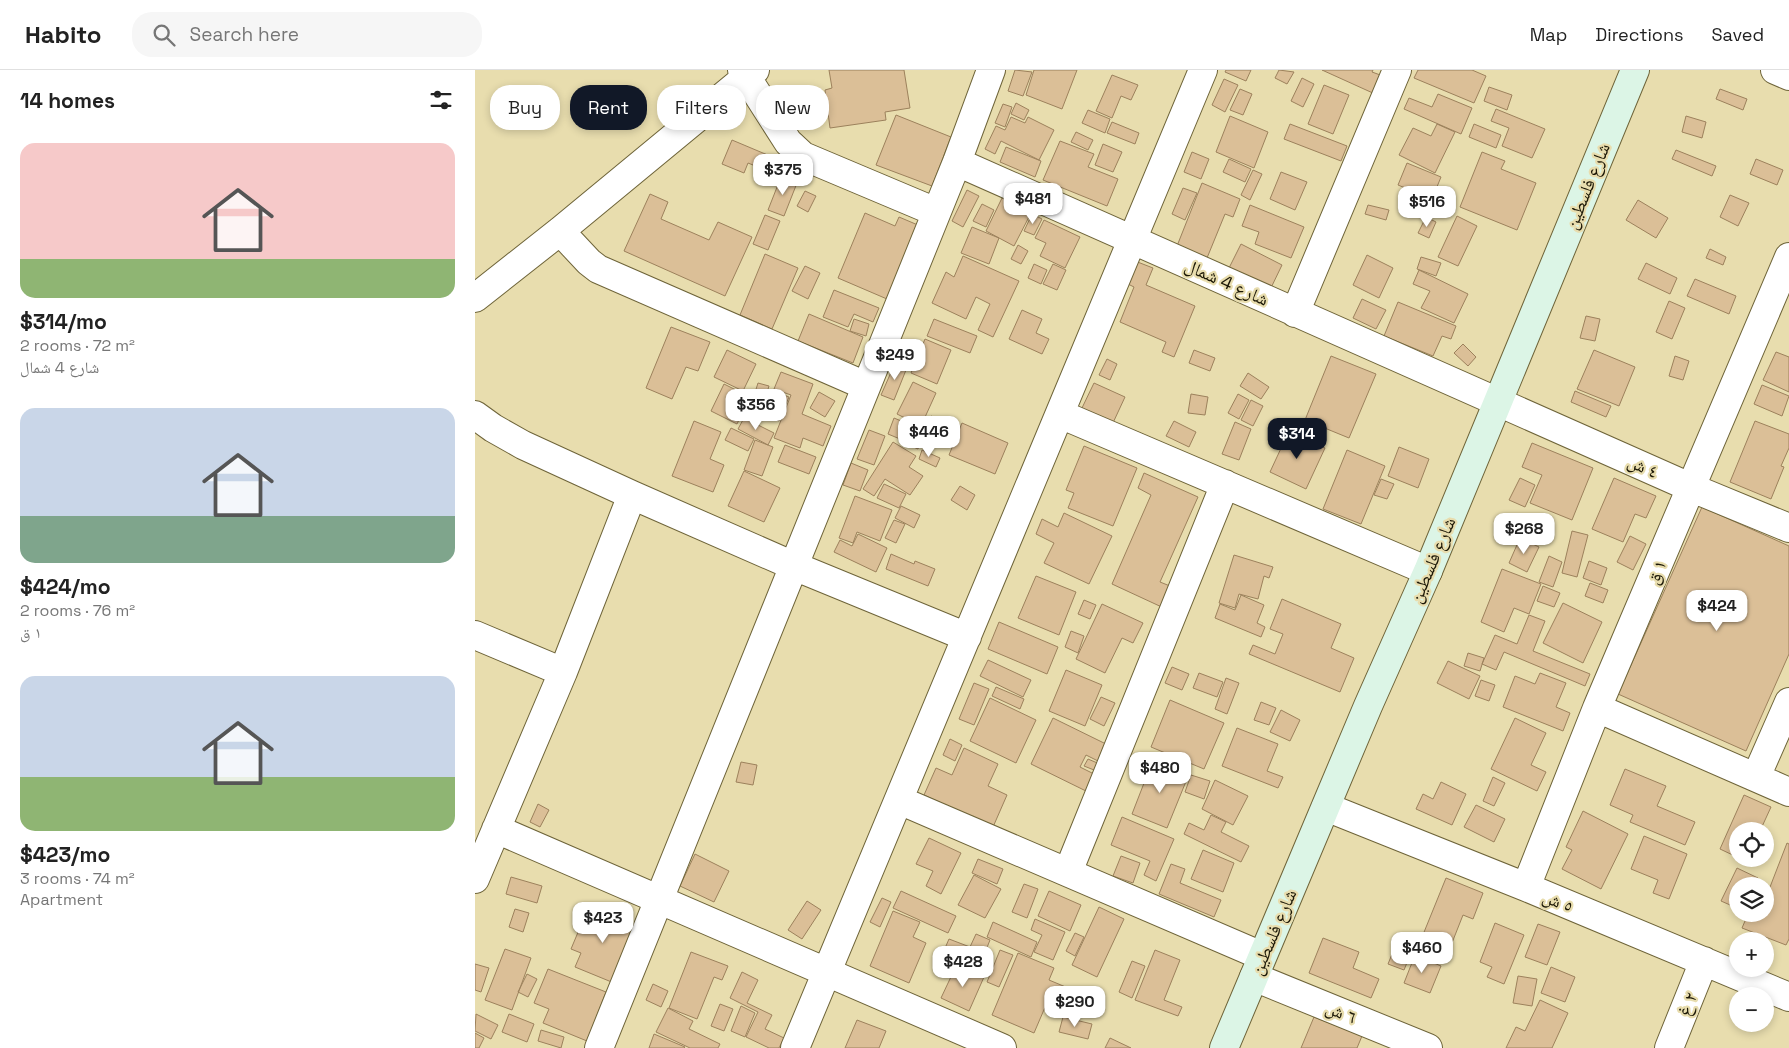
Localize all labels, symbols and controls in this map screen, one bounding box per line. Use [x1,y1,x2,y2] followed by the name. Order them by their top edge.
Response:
[132,12,482,57] search box
[25,19,102,50] text: Habito
[150,21,178,49] icon: search
[190,22,299,47] text: Search here
[1530,23,1567,46] text: Map
[1595,23,1684,46] text: Directions
[1712,23,1764,46] text: Saved
[490,85,560,130] chip: Buy
[570,85,647,130] chip: Rent
[657,85,746,130] chip: Filters
[756,85,829,130] chip: New
[427,86,455,114] icon: filters
[20,87,115,114] text: 14 homes
[1559,139,1615,233] street label: شارع فلسطين
[753,154,813,196] pin: $375
[764,159,802,180] text: $375
[193,175,283,265] icon: home
[1003,182,1063,225] pin: $481
[1397,186,1457,228] pin: $516
[1015,188,1051,209] text: $481
[1409,191,1445,212] text: $516
[1182,253,1272,311] street label: شارع 4 شمال
[20,308,107,335] text: $314/mo
[20,335,135,356] text: 2 rooms · 72 m²
[865,338,925,381] pin: $249
[875,344,915,365] text: $249
[20,357,99,378] text: شارع 4 شمال
[726,388,786,431] pin: $356
[737,394,775,415] text: $356
[899,416,959,458] pin: $446
[1267,418,1327,460] pin: $314
[909,421,949,442] text: $446
[1279,423,1315,444] text: $314
[193,440,283,530] icon: home
[1624,449,1662,483] street label: ٤ ش
[1494,512,1554,555] pin: $268
[1404,514,1460,606] street label: شارع فلسطين
[1505,518,1543,539] text: $268
[1641,556,1671,588] street label: ١ ق
[20,573,111,600] text: $424/mo
[1687,590,1747,632] pin: $424
[1697,595,1737,616] text: $424
[20,600,135,621] text: 2 rooms · 76 m²
[20,622,42,643] text: ١ ق
[193,708,283,798] icon: home
[1130,752,1190,794] pin: $480
[1140,757,1180,778] text: $480
[1729,822,1774,1032] map controls
[1729,822,1774,867] button: locate
[20,841,110,868] text: $423/mo
[20,868,135,889] text: 3 rooms · 74 m²
[1729,877,1774,922] button: layers
[1539,885,1577,917] street label: ٥ ش
[1245,886,1301,978] street label: شارع فلسطين
[20,889,103,910] text: Apartment
[573,902,633,944] pin: $423
[583,907,623,928] text: $423
[1392,932,1452,974] pin: $460
[1729,932,1774,977] button: +
[1402,937,1442,958] text: $460
[933,946,993,988] pin: $428
[944,951,982,972] text: $428
[1045,986,1105,1028] pin: $290
[1729,987,1774,1032] button: −
[1672,989,1702,1019] street label: ٢ غ
[1055,991,1095,1012] text: $290
[1322,996,1360,1028] street label: ٦ ش

